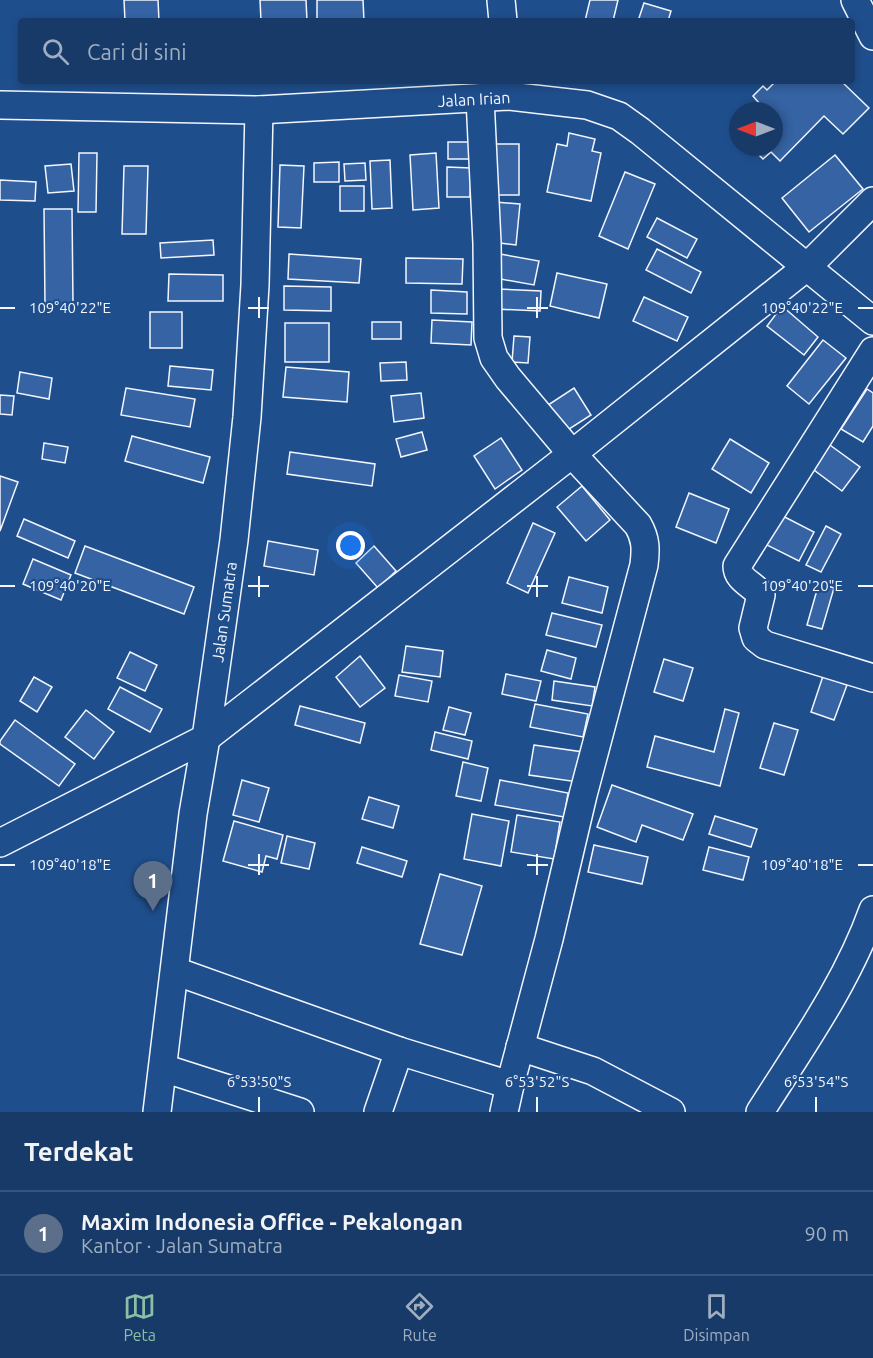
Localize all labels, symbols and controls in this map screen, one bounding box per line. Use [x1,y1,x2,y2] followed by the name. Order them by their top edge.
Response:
[18,18,855,84] search box
[39,35,72,68] icon: search
[87,39,187,64] text: Cari di sini
[437,88,511,110] street label: Jalan Irian
[729,102,783,156] north arrow
[29,299,111,316] text: 109°40'22"E
[761,299,843,316] text: 109°40'22"E
[336,531,365,560] your location
[208,561,240,663] street label: Jalan Sumatra
[29,577,111,594] text: 109°40'20"E
[761,577,843,594] text: 109°40'20"E
[29,856,111,873] text: 109°40'18"E
[761,856,843,873] text: 109°40'18"E
[134,862,172,911] pin: 1
[227,1073,291,1090] text: 6°53'50"S
[505,1073,569,1090] text: 6°53'52"S
[784,1073,848,1090] text: 6°53'54"S
[24,1137,134,1166] text: Terdekat
[81,1209,463,1234] text: Maxim Indonesia Office - Pekalongan
[38,1222,49,1245] text: 1
[805,1222,849,1245] text: 90 m
[81,1234,283,1257] text: Kantor · Jalan Sumatra
[123,1290,156,1344] tab: Peta
[403,1290,437,1344] tab: Rute
[683,1290,750,1344] tab: Disimpan

